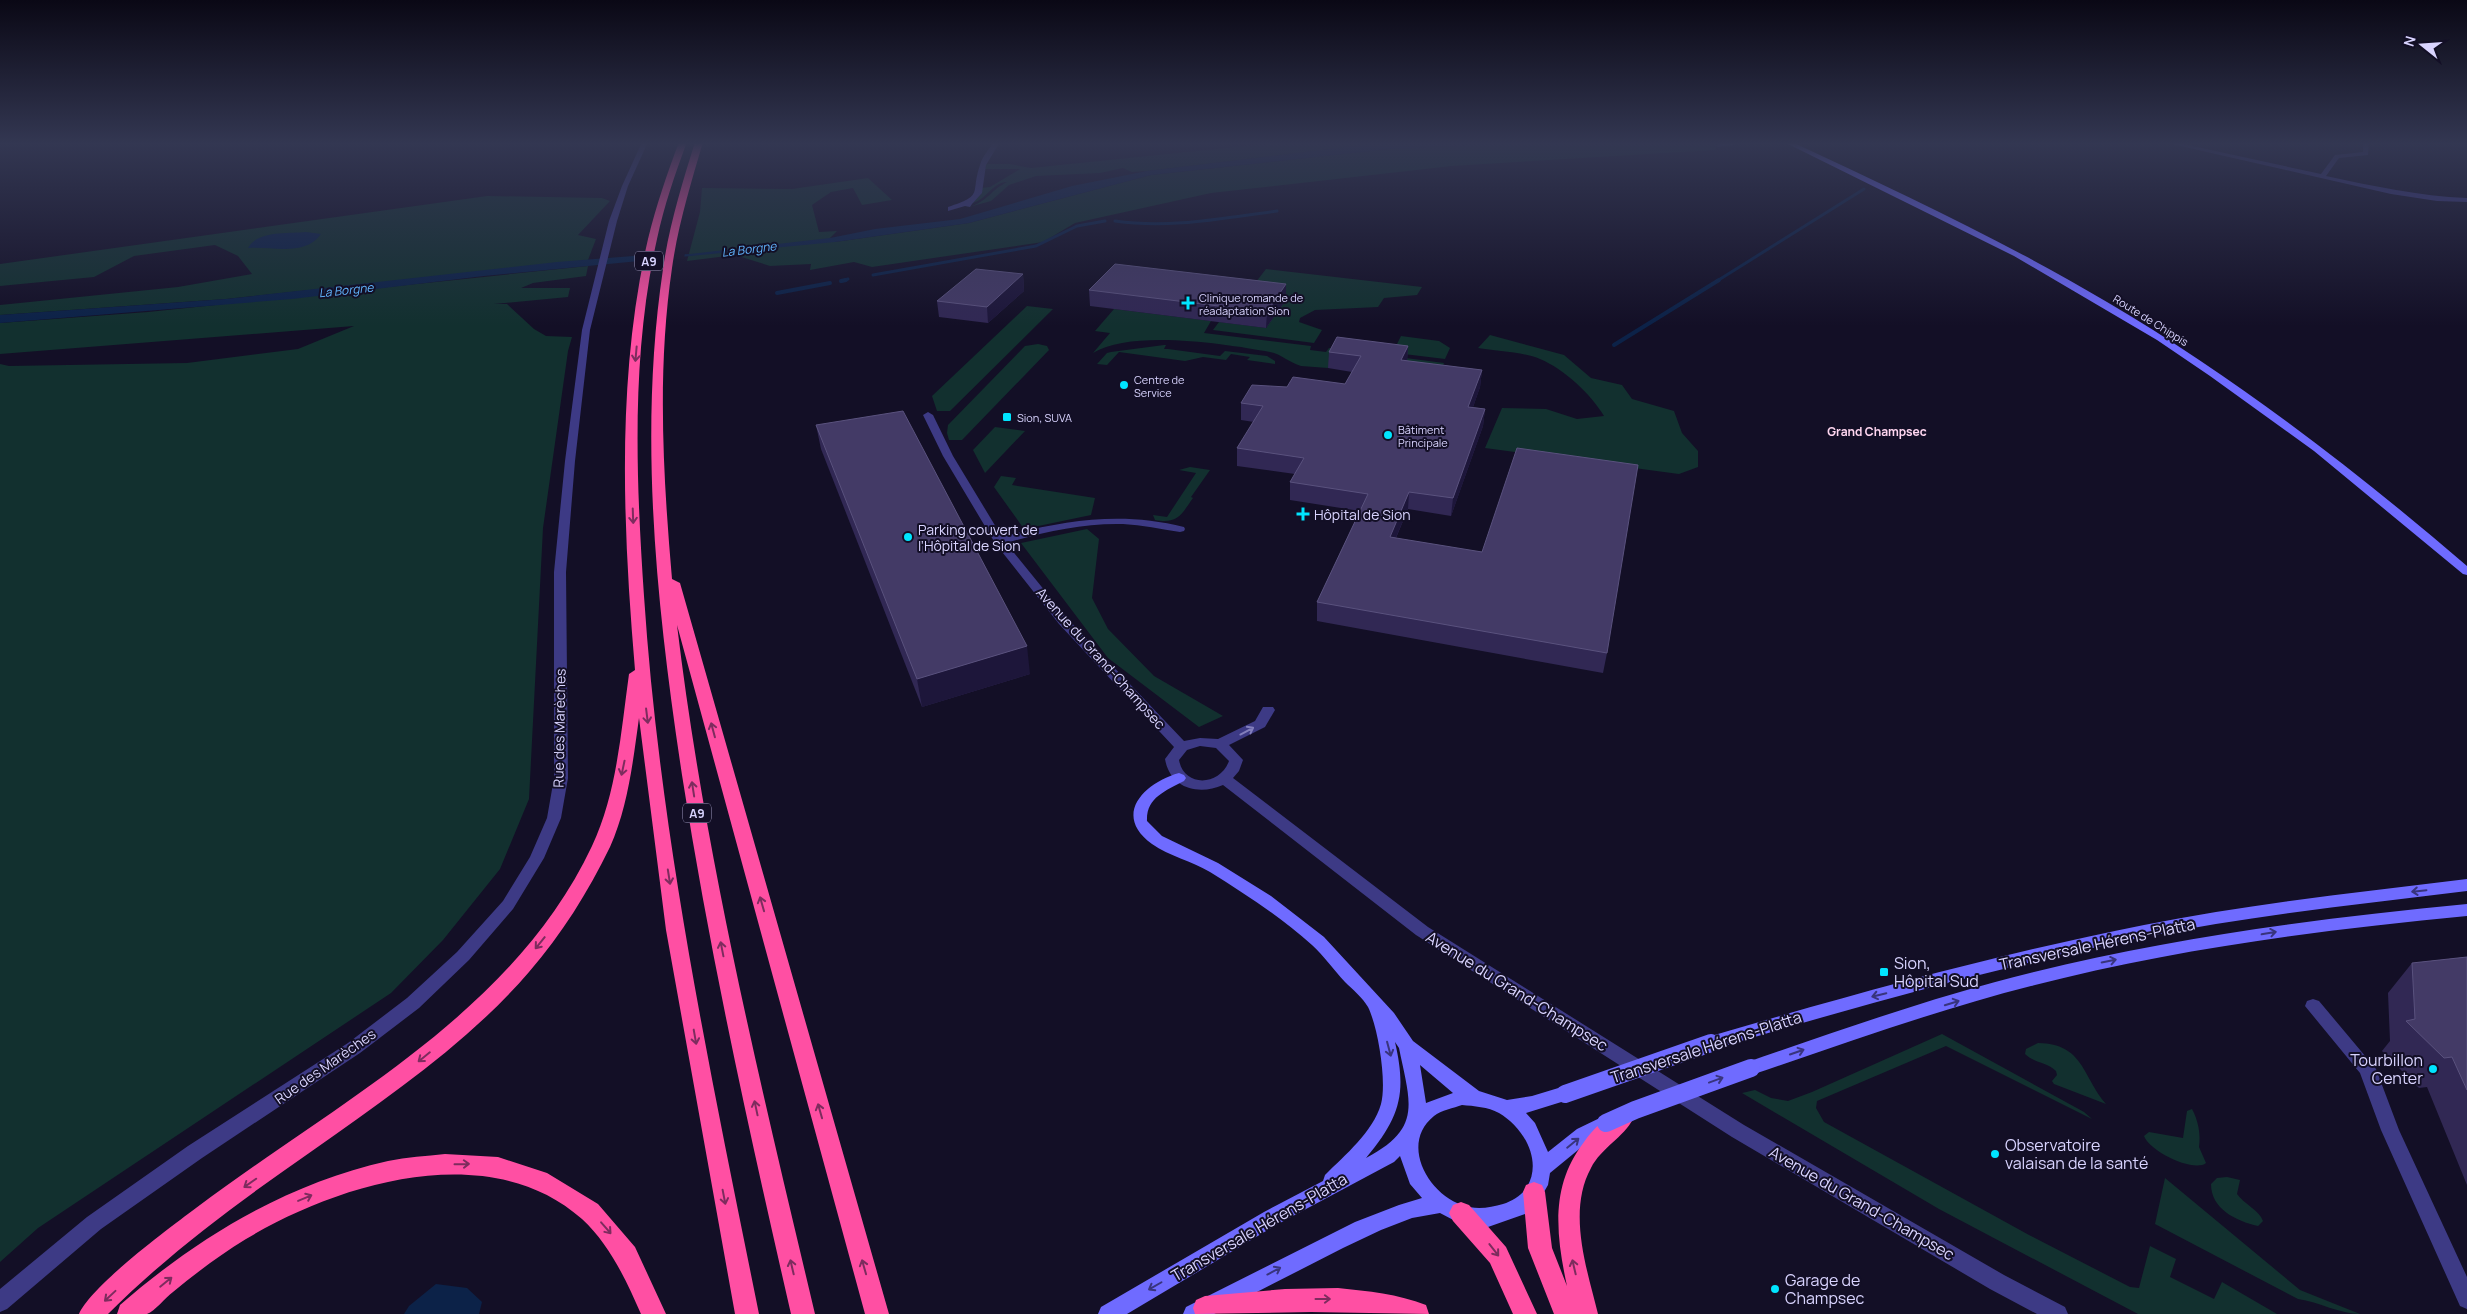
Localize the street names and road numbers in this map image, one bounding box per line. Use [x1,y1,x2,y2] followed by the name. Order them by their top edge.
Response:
[635,252,663,270] road number: A9
[2110,291,2192,349] street label: Route de Chippis
[1032,583,1170,733] street label: Avenue du Grand-Champsec
[548,668,570,788] street label: Rue des Marèches
[683,804,711,822] road number: A9
[1997,912,2197,976] street label: Transversale Hérens-Platta
[1422,926,1612,1056] street label: Avenue du Grand-Champsec
[1608,1006,1804,1088] street label: Transversale Hérens-Platta
[271,1024,379,1108] street label: Rue des Marèches
[1765,1141,1959,1265] street label: Avenue du Grand-Champsec
[1167,1168,1351,1286] street label: Transversale Hérens-Platta

